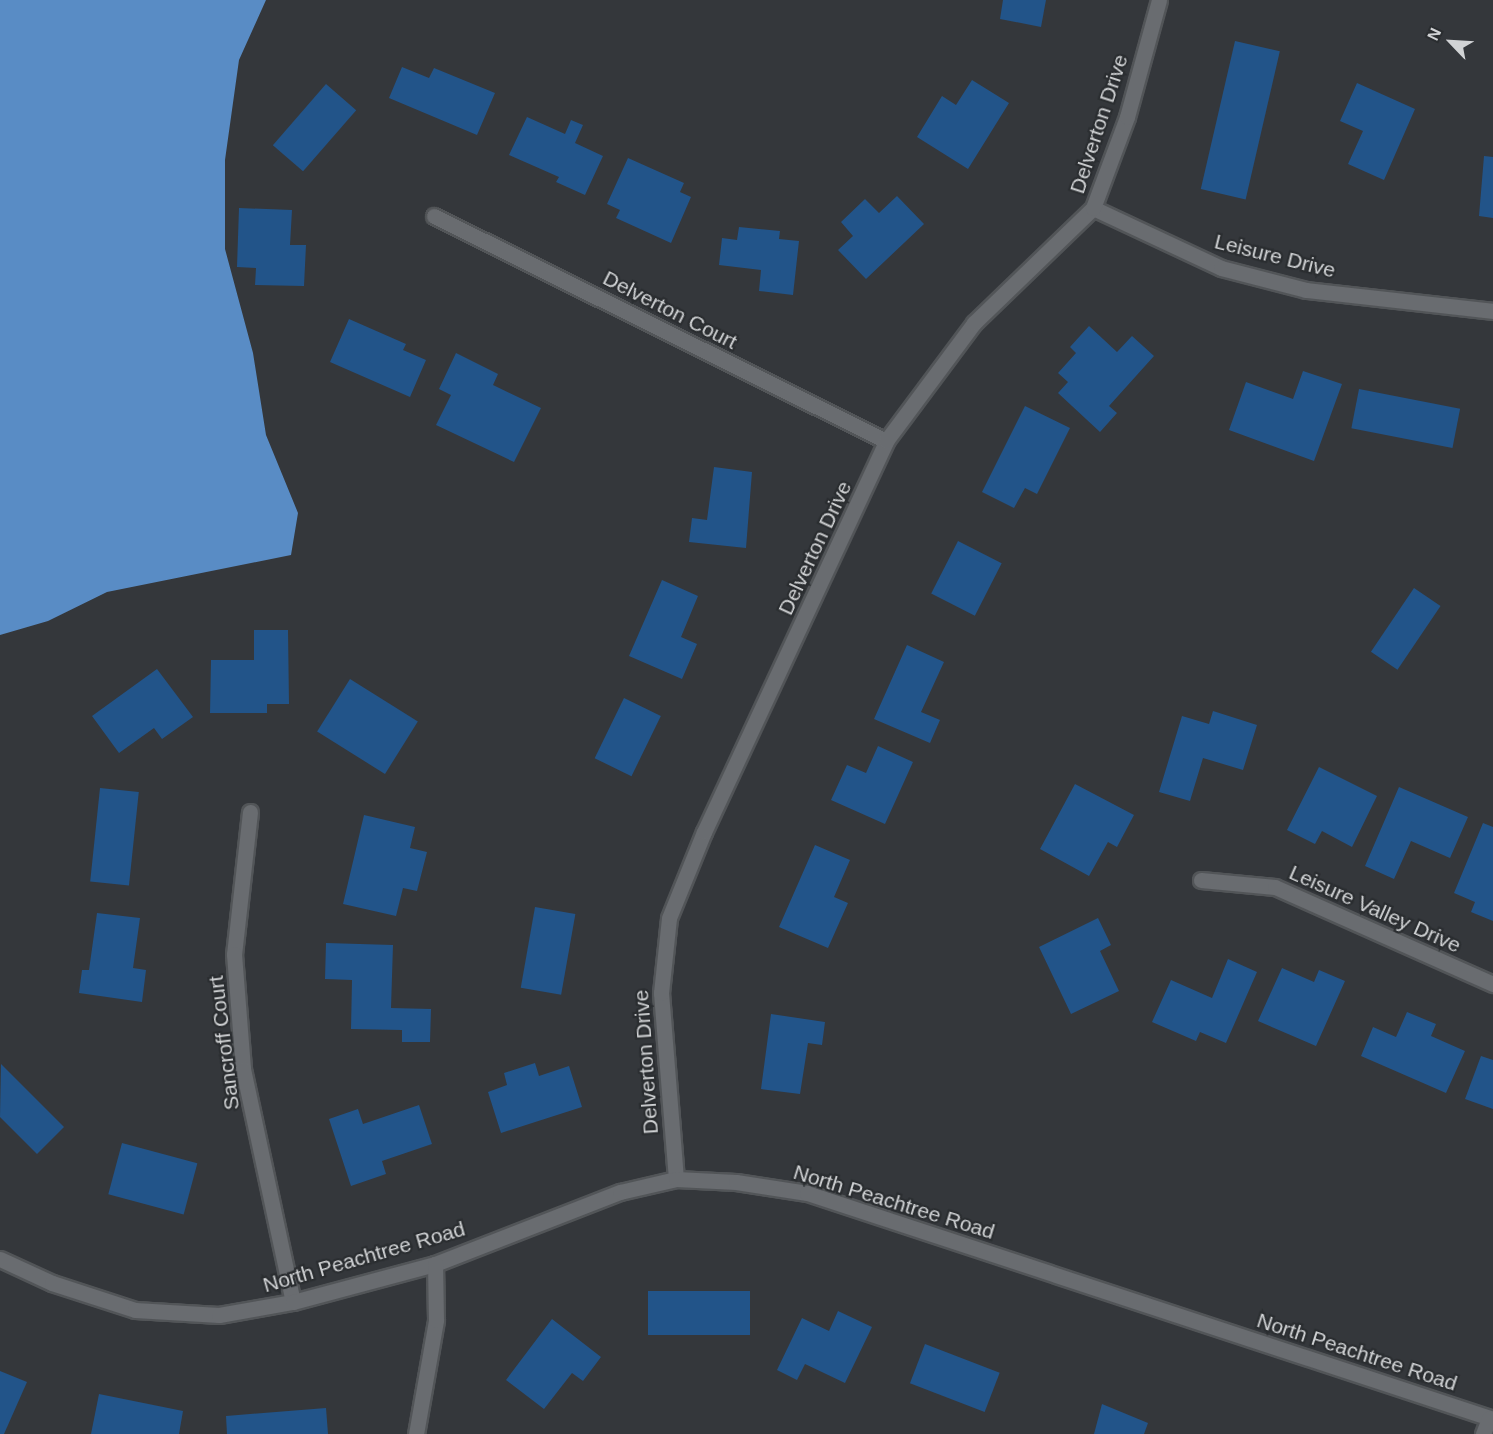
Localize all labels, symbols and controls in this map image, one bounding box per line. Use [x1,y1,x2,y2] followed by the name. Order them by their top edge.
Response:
[1421,12,1481,72] north arrow
[1424,25,1444,43] text: N
[1065,51,1133,197] street label: Delverton Drive
[1212,229,1338,283] street label: Leisure Drive
[599,265,741,355] street label: Delverton Court
[773,477,857,619] street label: Delverton Drive
[1285,860,1465,958] street label: Leisure Valley Drive
[203,974,245,1112] street label: Sancroff Court
[628,989,664,1135] street label: Delverton Drive
[790,1159,998,1245] street label: North Peachtree Road
[260,1216,468,1298] street label: North Peachtree Road
[1254,1308,1460,1396] street label: North Peachtree Road

